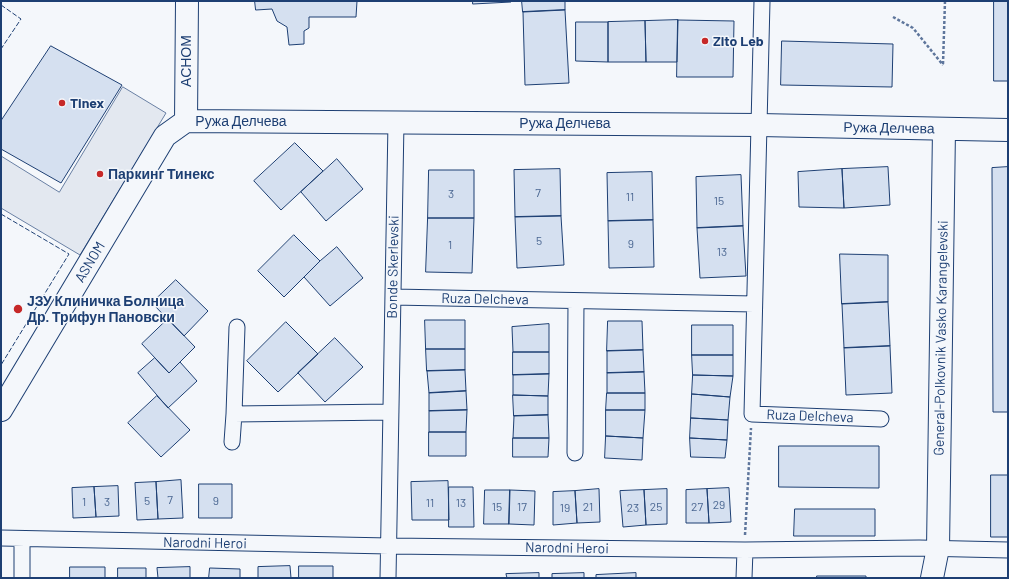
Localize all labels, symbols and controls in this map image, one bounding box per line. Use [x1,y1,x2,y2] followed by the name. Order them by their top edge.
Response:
[713,33,764,49] place label: Zito Leb
[178,35,194,87] street label: АСНОМ
[700,36,710,46] marker: Zito Leb
[70,95,104,111] place label: Tinex
[57,98,67,108] marker: Tinex
[195,113,287,129] street label: Ружа Делчева
[519,115,611,131] street label: Ружа Делчева
[843,119,935,137] street label: Ружа Делчева
[108,166,215,182] place label: Паркинг Тинекс
[95,169,105,179] marker: Паркинг Тинекс
[535,186,541,200] house number: 7
[448,187,454,201] house number: 3
[626,190,634,204] house number: 11
[714,194,724,208] house number: 15
[384,215,402,319] street label: Bonde Skerlevski
[931,220,951,456] street label: General-Polkovnik Vasko Karangelevski
[536,234,542,248] house number: 5
[628,237,634,251] house number: 9
[448,238,452,252] house number: 1
[71,239,109,285] street label: ASNOM
[717,245,727,259] house number: 13
[441,290,529,308] street label: Ruza Delcheva
[27,293,184,326] place label: ЈЗУ Клиничка Болница Др. Трифун Пановски
[12,303,24,315] marker: ЈЗУ Клиничка Болница Др. Трифун Пановски
[766,406,854,426] street label: Ruza Delcheva
[167,493,173,507] house number: 7
[144,494,150,508] house number: 5
[213,494,219,508] house number: 9
[82,495,86,509] house number: 1
[104,495,110,509] house number: 3
[426,496,434,510] house number: 11
[456,496,466,510] house number: 13
[713,498,725,512] house number: 29
[492,500,502,514] house number: 15
[517,500,527,514] house number: 17
[583,500,593,514] house number: 21
[650,500,662,514] house number: 25
[691,500,703,514] house number: 27
[560,501,570,515] house number: 19
[627,501,639,515] house number: 23
[163,534,247,552] street label: Narodni Heroi
[525,539,609,557] street label: Narodni Heroi

